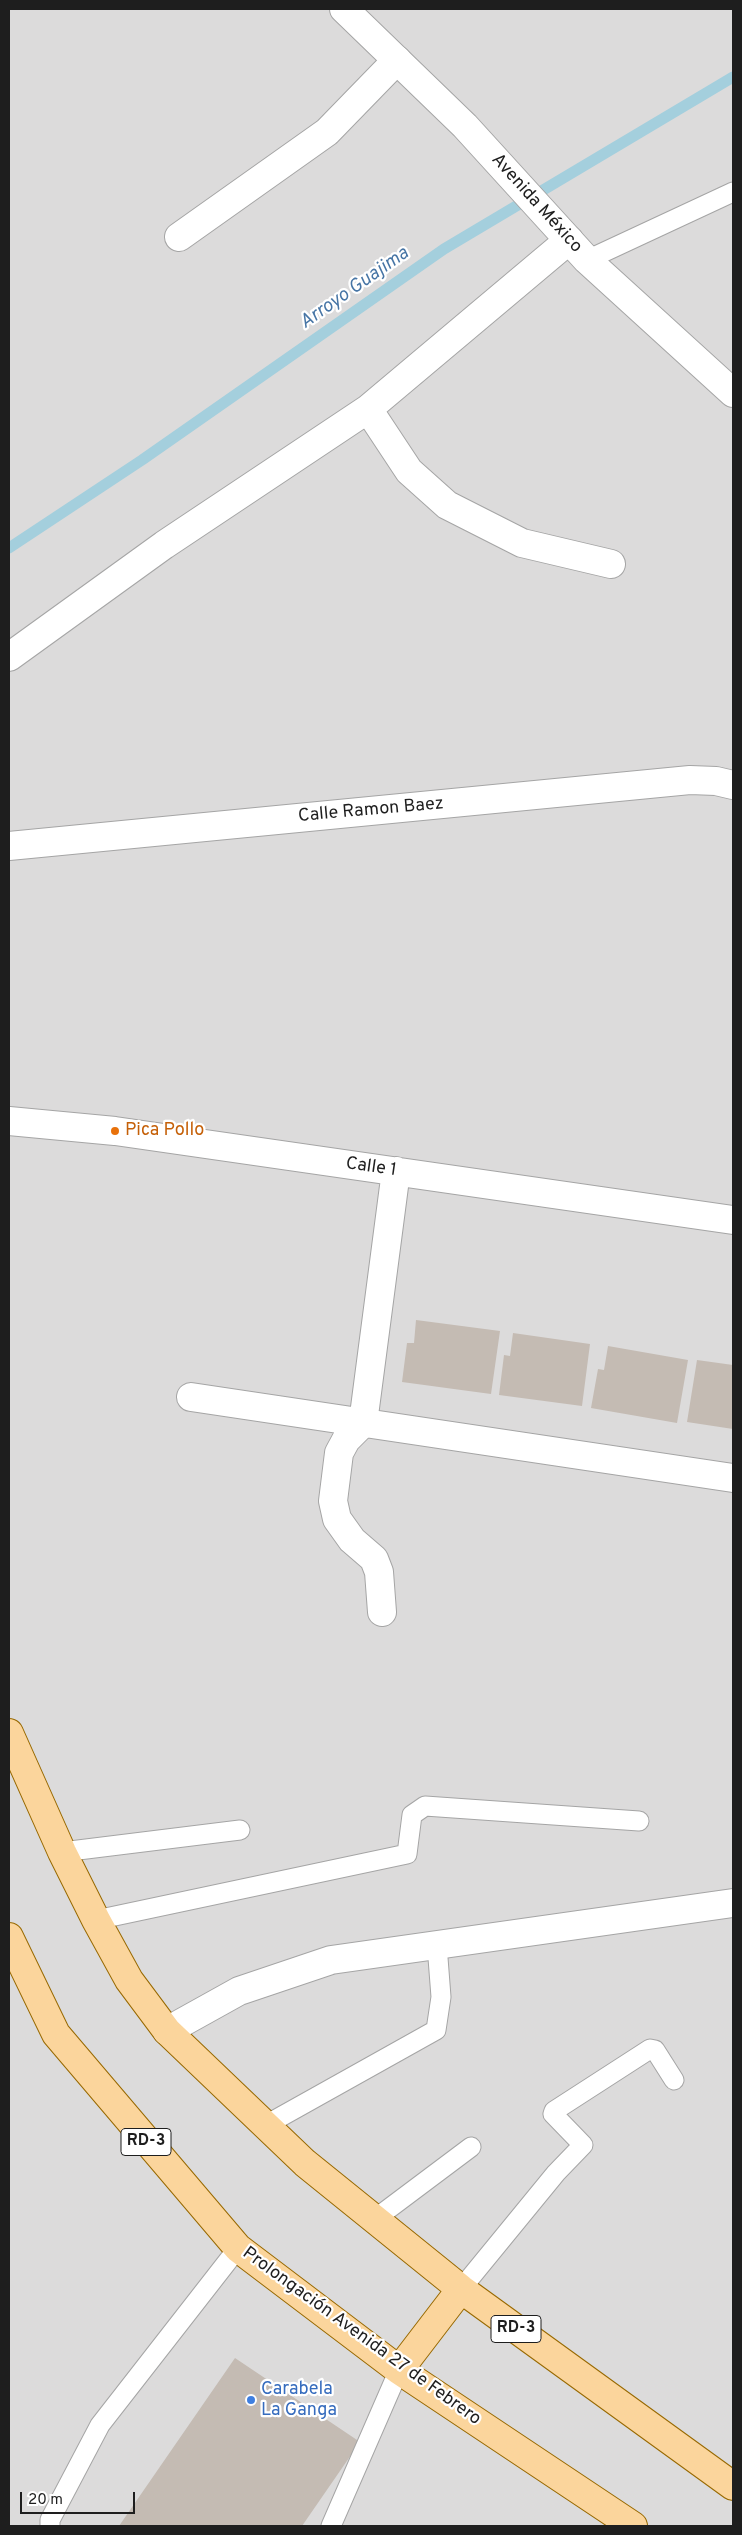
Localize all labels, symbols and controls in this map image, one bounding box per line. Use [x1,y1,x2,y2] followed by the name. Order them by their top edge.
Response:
[486,150,586,258] street label: Avenida México
[296,243,414,335] water label: Arroyo Guajima
[297,794,445,828] street label: Calle Ramon Baez
[125,1120,204,1142] place label: Pica Pollo
[109,1125,121,1137] marker: Pica Pollo
[344,1154,398,1182] street label: Calle 1
[121,2128,171,2156] road number: RD-3
[237,2243,485,2431] street label: Prolongación Avenida 27 de Febrero
[491,2316,541,2342] road number: RD-3
[261,2379,337,2422] place label: Carabela La Ganga
[245,2394,257,2406] marker: Carabela La Ganga
[22,2482,138,2514] scale bar
[28,2491,63,2510] text: 20 m

